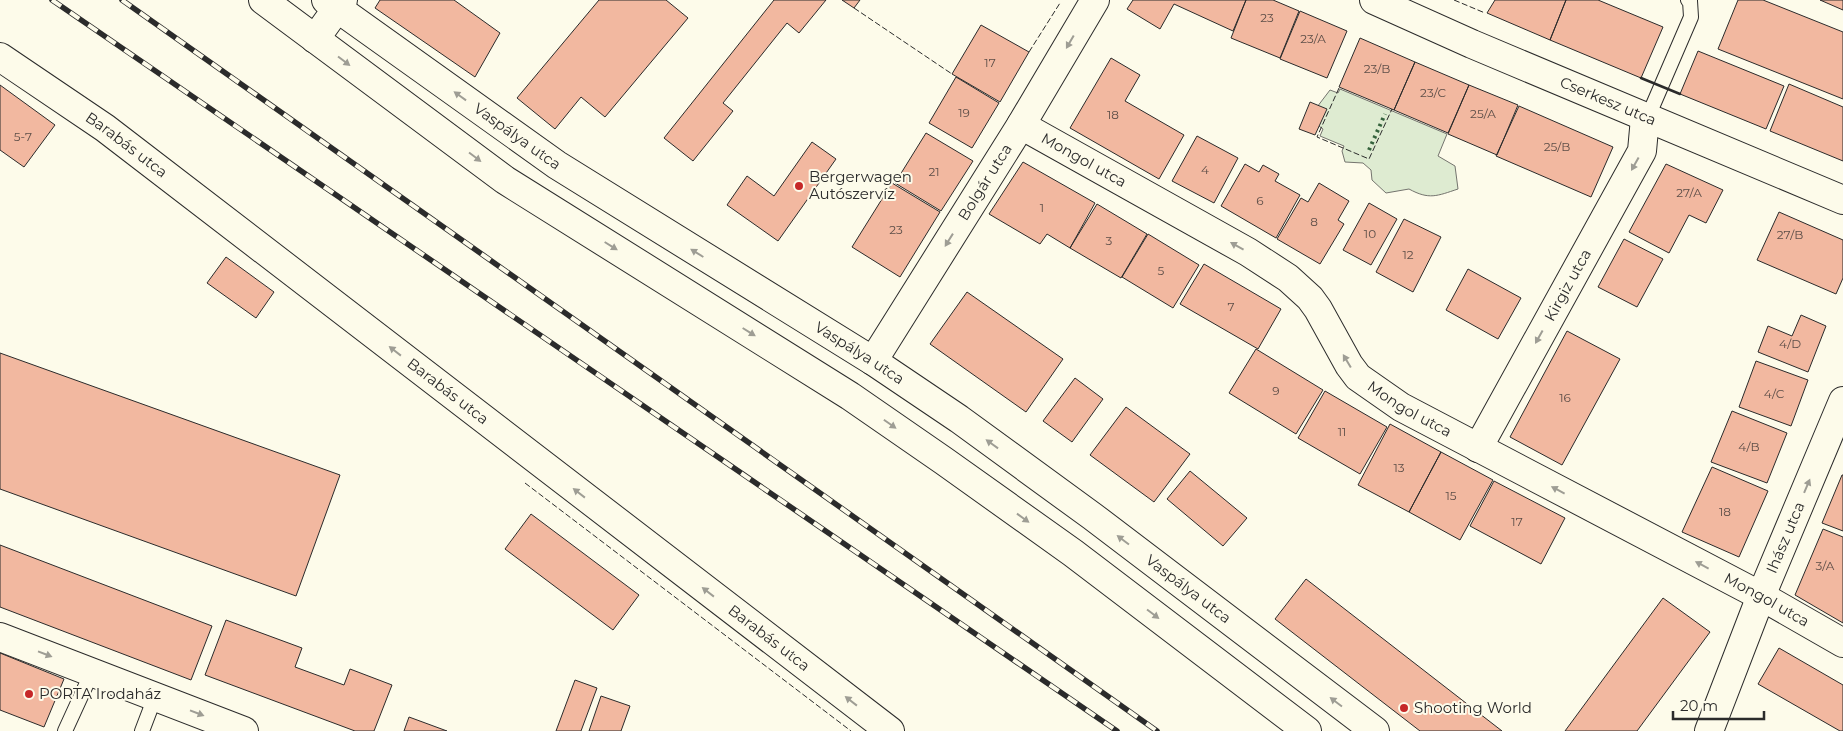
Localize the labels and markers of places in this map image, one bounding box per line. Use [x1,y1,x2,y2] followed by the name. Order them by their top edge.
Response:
[809,167,912,203] place label: Bergerwagen Autószervíz
[793,180,805,192] marker: Bergerwagen Autószervíz
[39,684,162,703] place label: PORTA Irodaház
[23,688,35,700] marker: PORTA Irodaház
[1414,698,1532,717] place label: Shooting World
[1398,702,1410,714] marker: Shooting World

